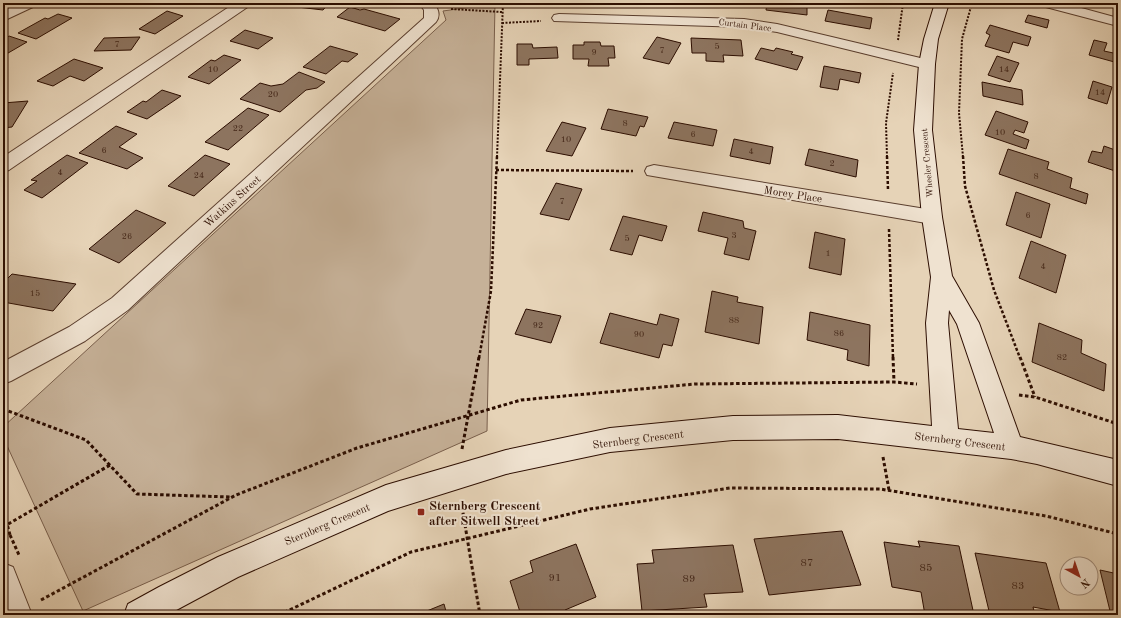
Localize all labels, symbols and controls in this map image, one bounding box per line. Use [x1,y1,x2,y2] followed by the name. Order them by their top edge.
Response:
[718,18,772,33] street label: Curtain Place
[114,40,120,49] house number: 7
[714,42,720,51] house number: 5
[659,46,665,55] house number: 7
[591,48,597,57] house number: 9
[208,65,218,74] house number: 10
[999,65,1009,74] house number: 14
[1095,88,1105,97] house number: 14
[268,90,278,99] house number: 20
[622,119,628,128] house number: 8
[233,124,243,133] house number: 22
[920,128,935,198] street label: Wheeler Crescent
[995,128,1005,137] house number: 10
[690,130,696,139] house number: 6
[561,135,571,144] house number: 10
[101,146,107,155] house number: 6
[748,147,754,156] house number: 4
[829,159,835,168] house number: 2
[57,168,63,177] house number: 4
[194,171,204,180] house number: 24
[1033,172,1039,181] house number: 8
[203,174,263,230] street label: Watkins Street
[763,185,823,206] street label: Morey Place
[559,197,565,206] house number: 7
[1025,211,1031,220] house number: 6
[731,231,737,240] house number: 3
[122,232,132,241] house number: 26
[624,234,630,243] house number: 5
[825,249,831,258] house number: 1
[1040,262,1046,271] house number: 4
[30,289,40,298] house number: 15
[729,316,739,325] house number: 88
[533,321,543,330] house number: 92
[834,329,844,338] house number: 86
[634,330,644,339] house number: 90
[1057,353,1067,362] house number: 82
[592,429,685,452] street label: Sternberg Crescent
[914,431,1006,454] street label: Sternberg Crescent
[429,500,541,528] place label: Sternberg Crescent after Sitwell Street
[283,502,372,548] street label: Sternberg Crescent
[416,507,426,517] marker: Sternberg Crescent after Sitwell Street
[1059,556,1099,596] north arrow
[801,558,813,569] house number: 87
[920,563,932,574] house number: 85
[549,573,561,584] house number: 91
[683,574,695,585] house number: 89
[1077,576,1091,590] text: N
[1012,581,1024,592] house number: 83

